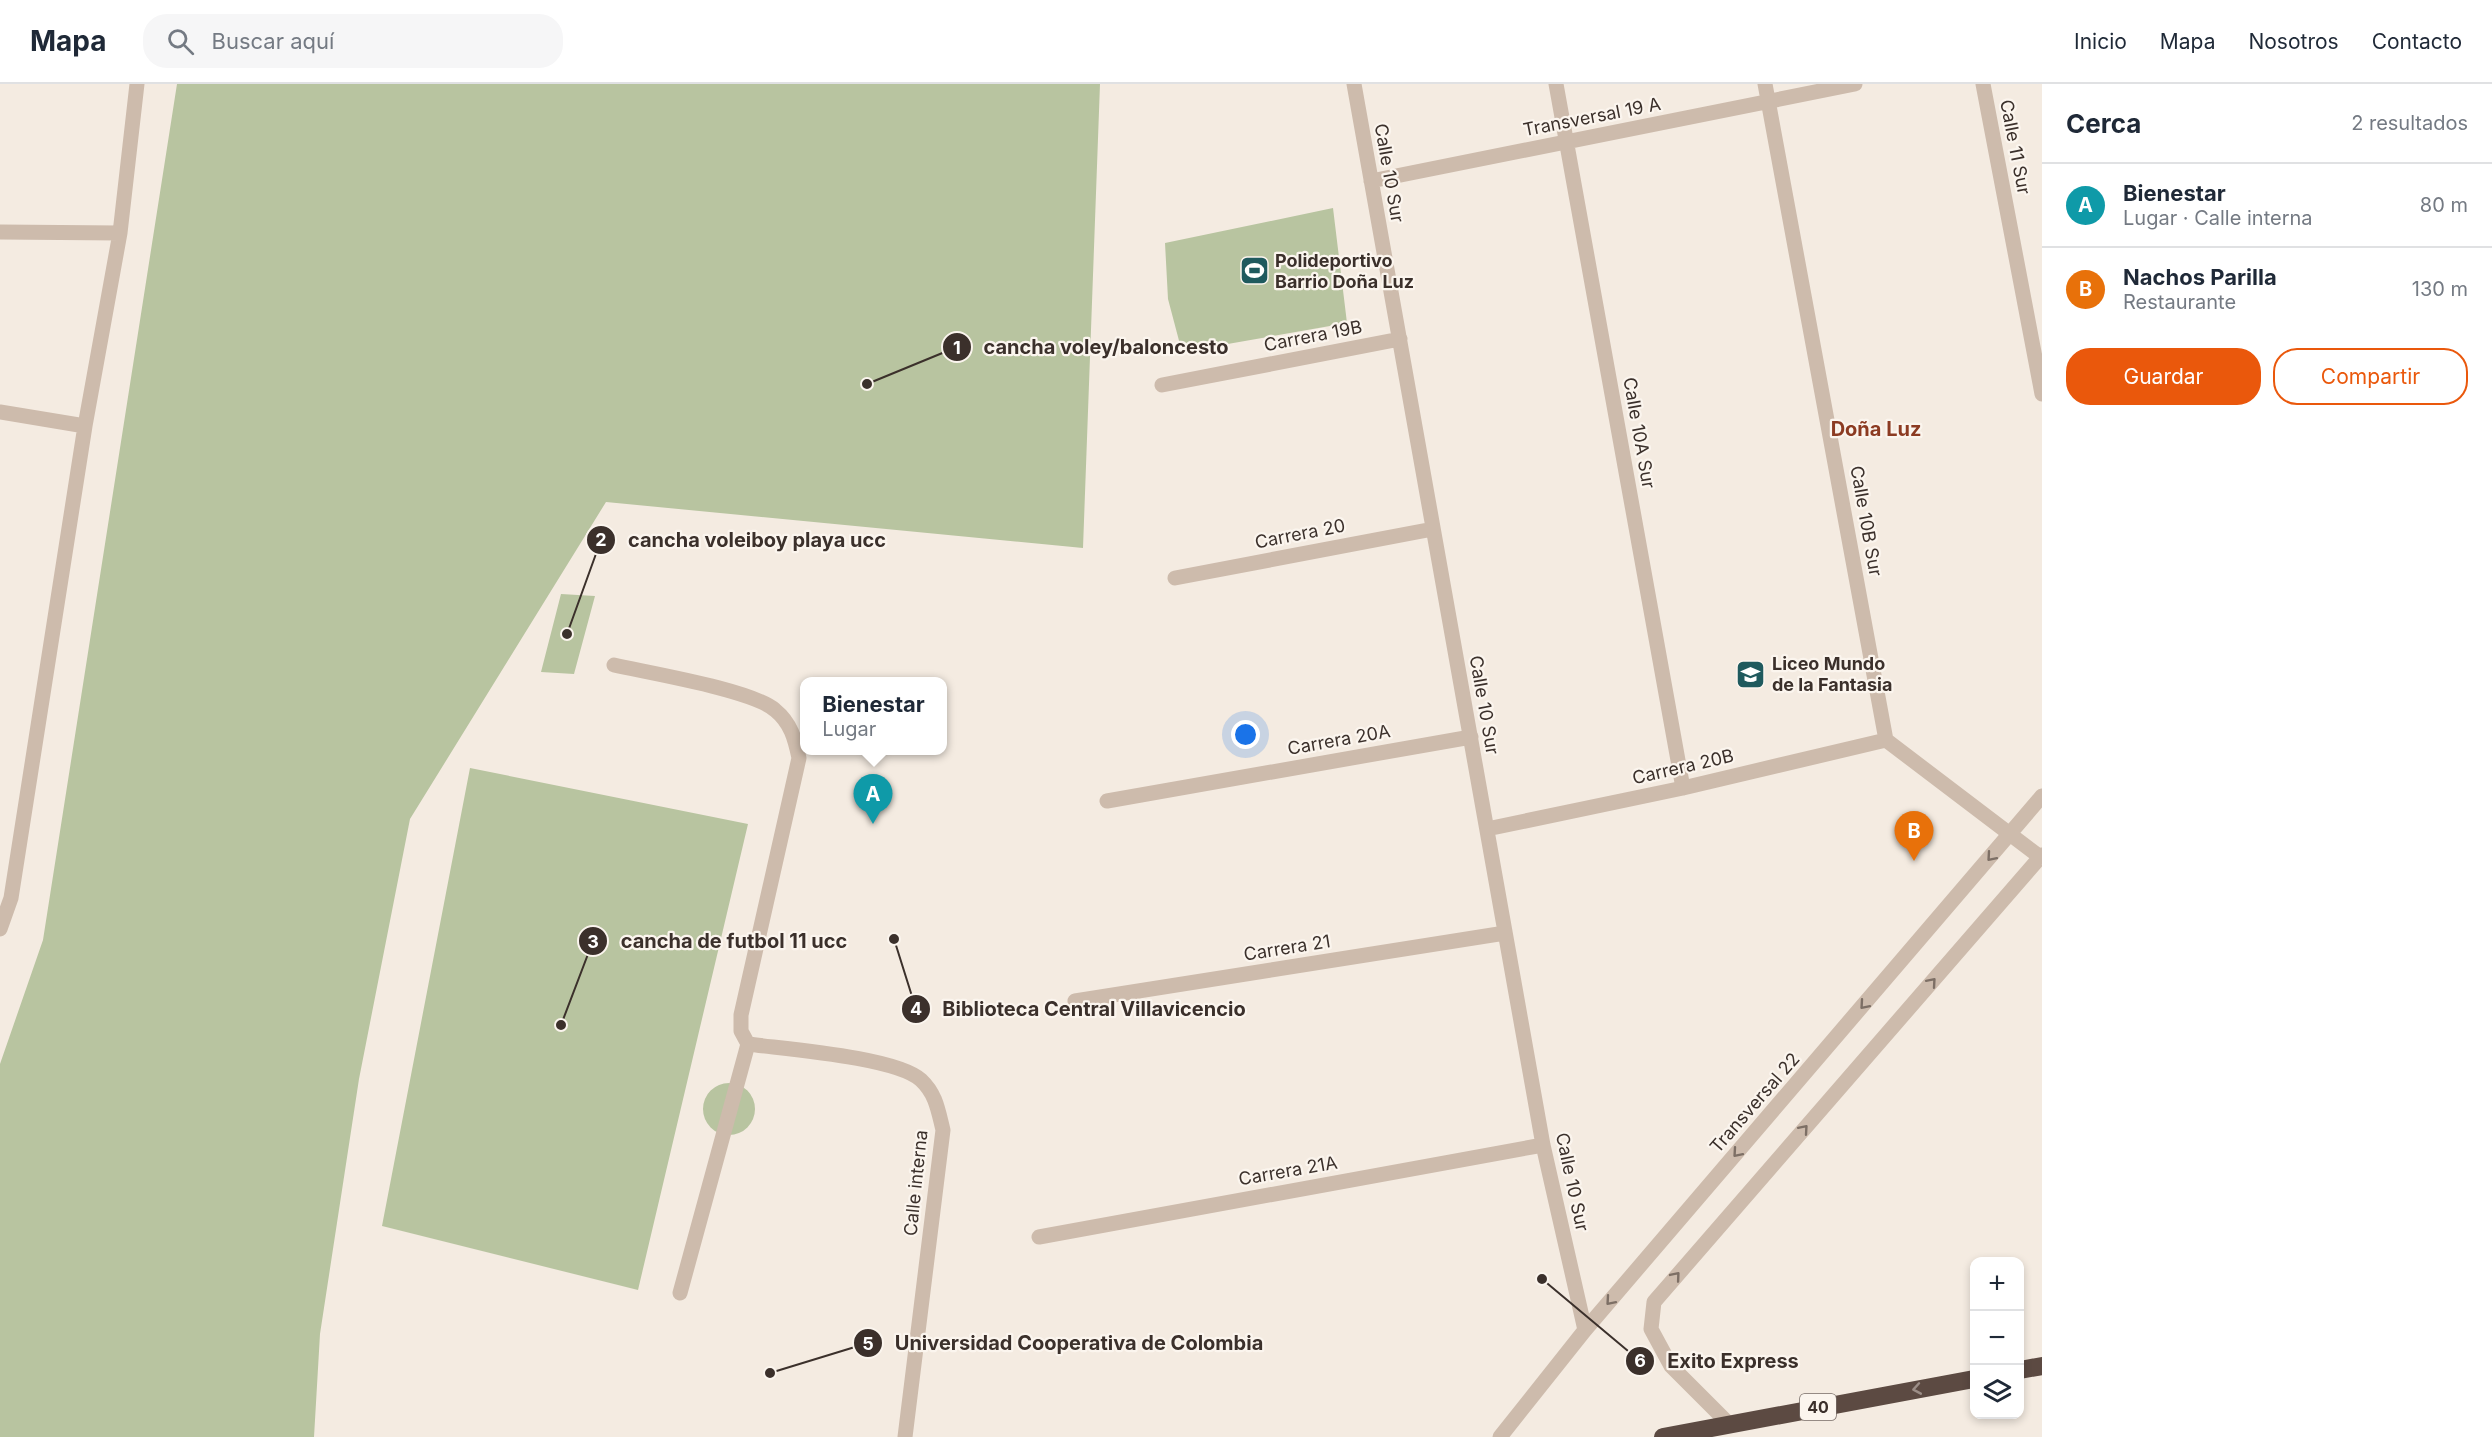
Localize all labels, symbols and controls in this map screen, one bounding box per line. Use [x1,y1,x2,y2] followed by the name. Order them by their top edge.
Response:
[143,14,563,68] search box
[30,24,107,58] text: Mapa
[164,25,197,58] icon: search
[212,28,334,54] text: Buscar aquí
[2074,29,2127,54] text: Inicio
[2160,29,2215,54] text: Mapa
[2248,29,2339,54] text: Nosotros
[2372,29,2462,54] text: Contacto
[1521,93,1662,140] street label: Transversal 19 A
[1996,98,2035,196] street label: Calle 11 Sur
[2066,108,2141,139] text: Cerca
[2351,111,2468,135] text: 2 resultados
[1370,122,1409,224] street label: Calle 10 Sur
[2123,180,2226,206] text: Bienestar
[2078,193,2093,217] text: A
[2420,193,2468,217] text: 80 m
[2123,206,2313,230] text: Lugar · Calle interna
[1275,250,1414,292] place label: Polideportivo Barrio Doña Luz
[1238,255,1270,287] sports icon: Polideportivo Barrio Doña Luz
[2123,264,2277,290] text: Nachos Parilla
[2079,277,2092,301] text: B
[2412,277,2468,301] text: 130 m
[2123,290,2236,314] text: Restaurante
[1262,316,1364,355] street label: Carrera 19B
[942,328,1241,366] callout: cancha voley/baloncesto
[984,335,1228,359] text: cancha voley/baloncesto
[953,337,961,358] text: 1
[2066,348,2261,405] button: Guardar
[2273,348,2468,405] button: Compartir
[1619,376,1660,490] street label: Calle 10A Sur
[1831,417,1921,441] district label: Doña Luz
[1846,464,1887,578] street label: Calle 10B Sur
[1253,514,1347,553] street label: Carrera 20
[586,521,898,559] callout: cancha voleiboy playa ucc
[628,528,886,552] text: cancha voleiboy playa ucc
[595,529,607,550] text: 2
[1772,653,1892,695] place label: Liceo Mundo de la Fantasia
[1465,654,1504,756] street label: Calle 10 Sur
[1735,658,1767,690] school or university icon: Liceo Mundo de la Fantasia
[800,677,947,755] popup
[822,691,925,717] text: Bienestar
[822,717,876,741] text: Lugar
[1231,720,1260,749] your location
[1286,720,1392,759] street label: Carrera 20A
[1630,745,1736,788] street label: Carrera 20B
[854,774,892,824] pin: A
[1894,812,1934,861] pin: B
[1987,850,1998,861] one-way arrow
[578,922,859,960] callout: cancha de futbol 11 ucc
[621,929,847,953] text: cancha de futbol 11 ucc
[1242,930,1332,965] street label: Carrera 21
[587,931,599,952] text: 3
[1925,978,1936,989] one-way arrow
[901,990,1258,1028] callout: Biblioteca Central Villavicencio
[942,997,1246,1021] text: Biblioteca Central Villavicencio
[910,998,922,1019] text: 4
[1860,998,1871,1009] one-way arrow
[1705,1048,1804,1157] street label: Transversal 22
[1797,1125,1808,1135] one-way arrow
[899,1129,932,1237] street label: Calle interna
[1552,1131,1593,1233] street label: Calle 10 Sur
[1733,1146,1744,1157] one-way arrow
[1237,1151,1339,1190] street label: Carrera 21A
[1970,1257,2024,1419] map controls
[1970,1257,2024,1311] button: +
[1669,1272,1680,1283] one-way arrow
[1606,1294,1617,1305] one-way arrow
[1970,1311,2024,1365] button: −
[853,1324,1275,1362] callout: Universidad Cooperativa de Colombia
[895,1331,1263,1355] text: Universidad Cooperativa de Colombia
[862,1333,874,1354] text: 5
[1625,1342,1810,1380] callout: Exito Express
[1667,1349,1799,1373] text: Exito Express
[1634,1350,1646,1371] text: 6
[1970,1365,2024,1419] button: layers
[1912,1382,1922,1395] one-way arrow
[1800,1394,1836,1420] road number: 40

